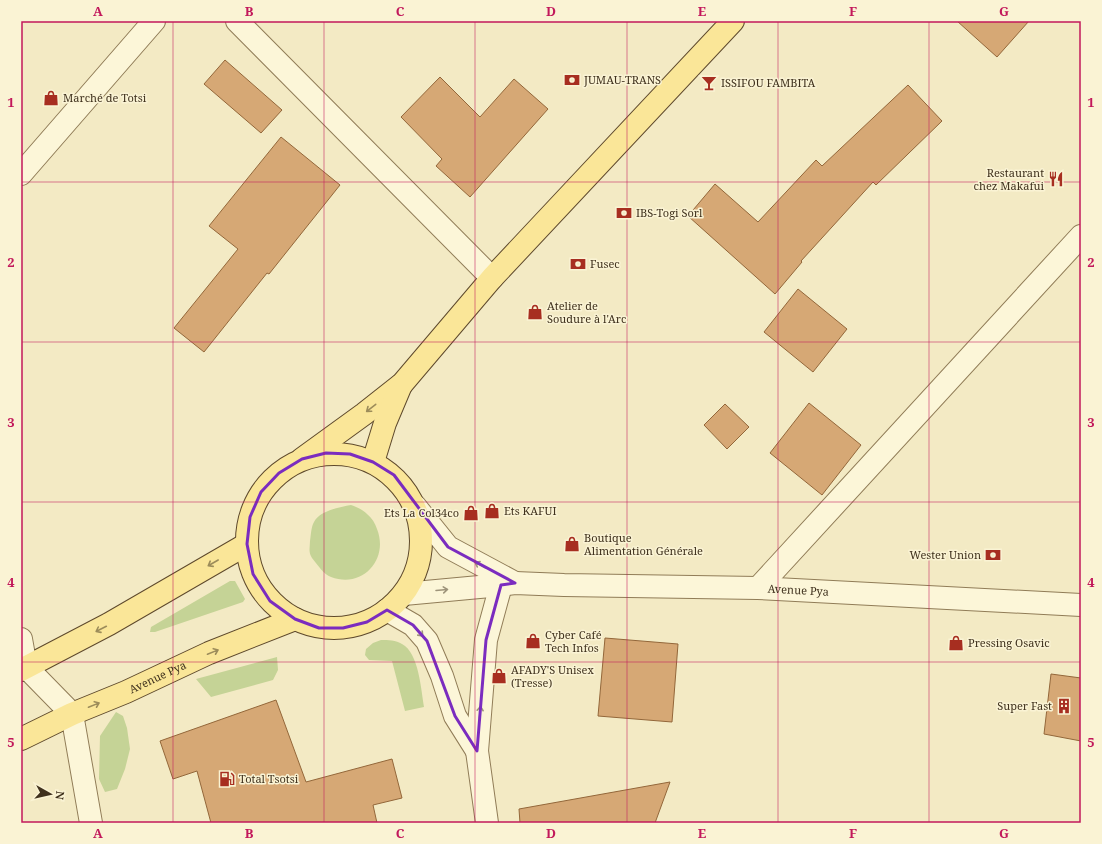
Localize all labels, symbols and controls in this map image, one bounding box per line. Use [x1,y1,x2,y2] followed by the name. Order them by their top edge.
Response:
[93,2,103,20] text: A
[245,2,254,20] text: B
[396,2,405,20] text: C
[546,2,556,20] text: D
[698,2,707,20] text: E
[849,2,857,20] text: F
[999,2,1009,20] text: G
[563,71,581,89] bank icon: JUMAU-TRANS
[583,72,661,87] place label: JUMAU-TRANS
[700,74,718,92] bar icon: ISSIFOU FAMBITA
[721,75,816,90] place label: ISSIFOU FAMBITA
[42,89,60,107] shop icon: Marché de Totsi
[63,90,147,105] place label: Marché de Totsi
[7,93,15,111] text: 1
[1087,93,1095,111] text: 1
[974,165,1044,193] place label: Restaurant chez Makafui
[1047,170,1065,188] restaurant icon: Restaurant chez Makafui
[615,204,633,222] bank icon: IBS-Togi Sorl
[636,205,703,220] place label: IBS-Togi Sorl
[7,253,15,271] text: 2
[1087,253,1095,271] text: 2
[569,255,587,273] bank icon: Fusec
[590,256,620,271] place label: Fusec
[547,298,626,326] place label: Atelier de Soudure à l'Arc
[526,303,544,321] shop icon: Atelier de Soudure à l'Arc
[366,403,376,412] one-way arrow
[7,413,15,431] text: 3
[1087,413,1095,431] text: 3
[483,502,501,520] shop icon: Ets KAFUI
[504,503,556,518] place label: Ets KAFUI
[462,504,480,522] shop icon: Ets La Col34co
[384,505,459,520] place label: Ets La Col34co
[584,530,703,558] place label: Boutique Alimentation Générale
[563,535,581,553] shop icon: Boutique Alimentation Générale
[984,546,1002,564] bank icon: Wester Union
[910,547,981,562] place label: Wester Union
[207,560,219,568] one-way arrow
[474,560,486,568] one-way arrow
[7,573,15,591] text: 4
[1087,573,1095,591] text: 4
[767,581,829,599] street label: Avenue Pya
[436,586,449,594] one-way arrow
[95,625,107,633] one-way arrow
[414,627,424,637] one-way arrow
[545,627,602,655] place label: Cyber Café Tech Infos
[524,632,542,650] shop icon: Cyber Café Tech Infos
[947,634,965,652] shop icon: Pressing Osavic
[968,635,1050,650] place label: Pressing Osavic
[206,647,218,655] one-way arrow
[126,657,188,697] street label: Avenue Pya
[511,662,594,690] place label: AFADY'S Unisex (Tresse)
[490,667,508,685] shop icon: AFADY'S Unisex (Tresse)
[1055,697,1073,715] building icon: Super Fast
[997,698,1052,713] place label: Super Fast
[88,701,100,708] one-way arrow
[477,706,484,719] one-way arrow
[7,733,15,751] text: 5
[1087,733,1095,751] text: 5
[218,770,236,788] fuel station icon: Total Tsotsi
[239,771,299,786] place label: Total Tsotsi
[30,774,70,814] north arrow
[52,790,68,801] text: N
[93,824,103,842] text: A
[245,824,254,842] text: B
[396,824,405,842] text: C
[546,824,556,842] text: D
[698,824,707,842] text: E
[849,824,857,842] text: F
[999,824,1009,842] text: G

